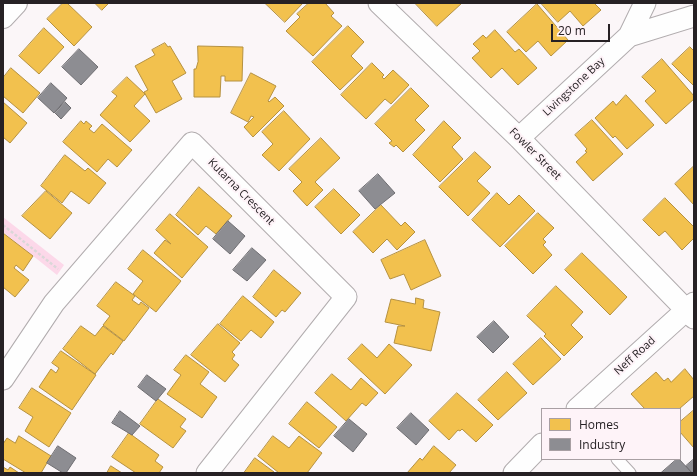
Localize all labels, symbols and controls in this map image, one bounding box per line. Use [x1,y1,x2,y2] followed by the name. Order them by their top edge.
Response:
[553,16,612,42] scale bar
[558,22,586,39] text: 20 m
[540,55,608,119] street label: Livingstone Bay
[506,125,564,183] street label: Fowler Street
[205,156,277,228] street label: Kutarna Crescent
[612,334,658,378] street label: Neff Road
[541,408,681,460] legend
[579,416,619,433] text: Homes
[579,436,625,453] text: Industry

